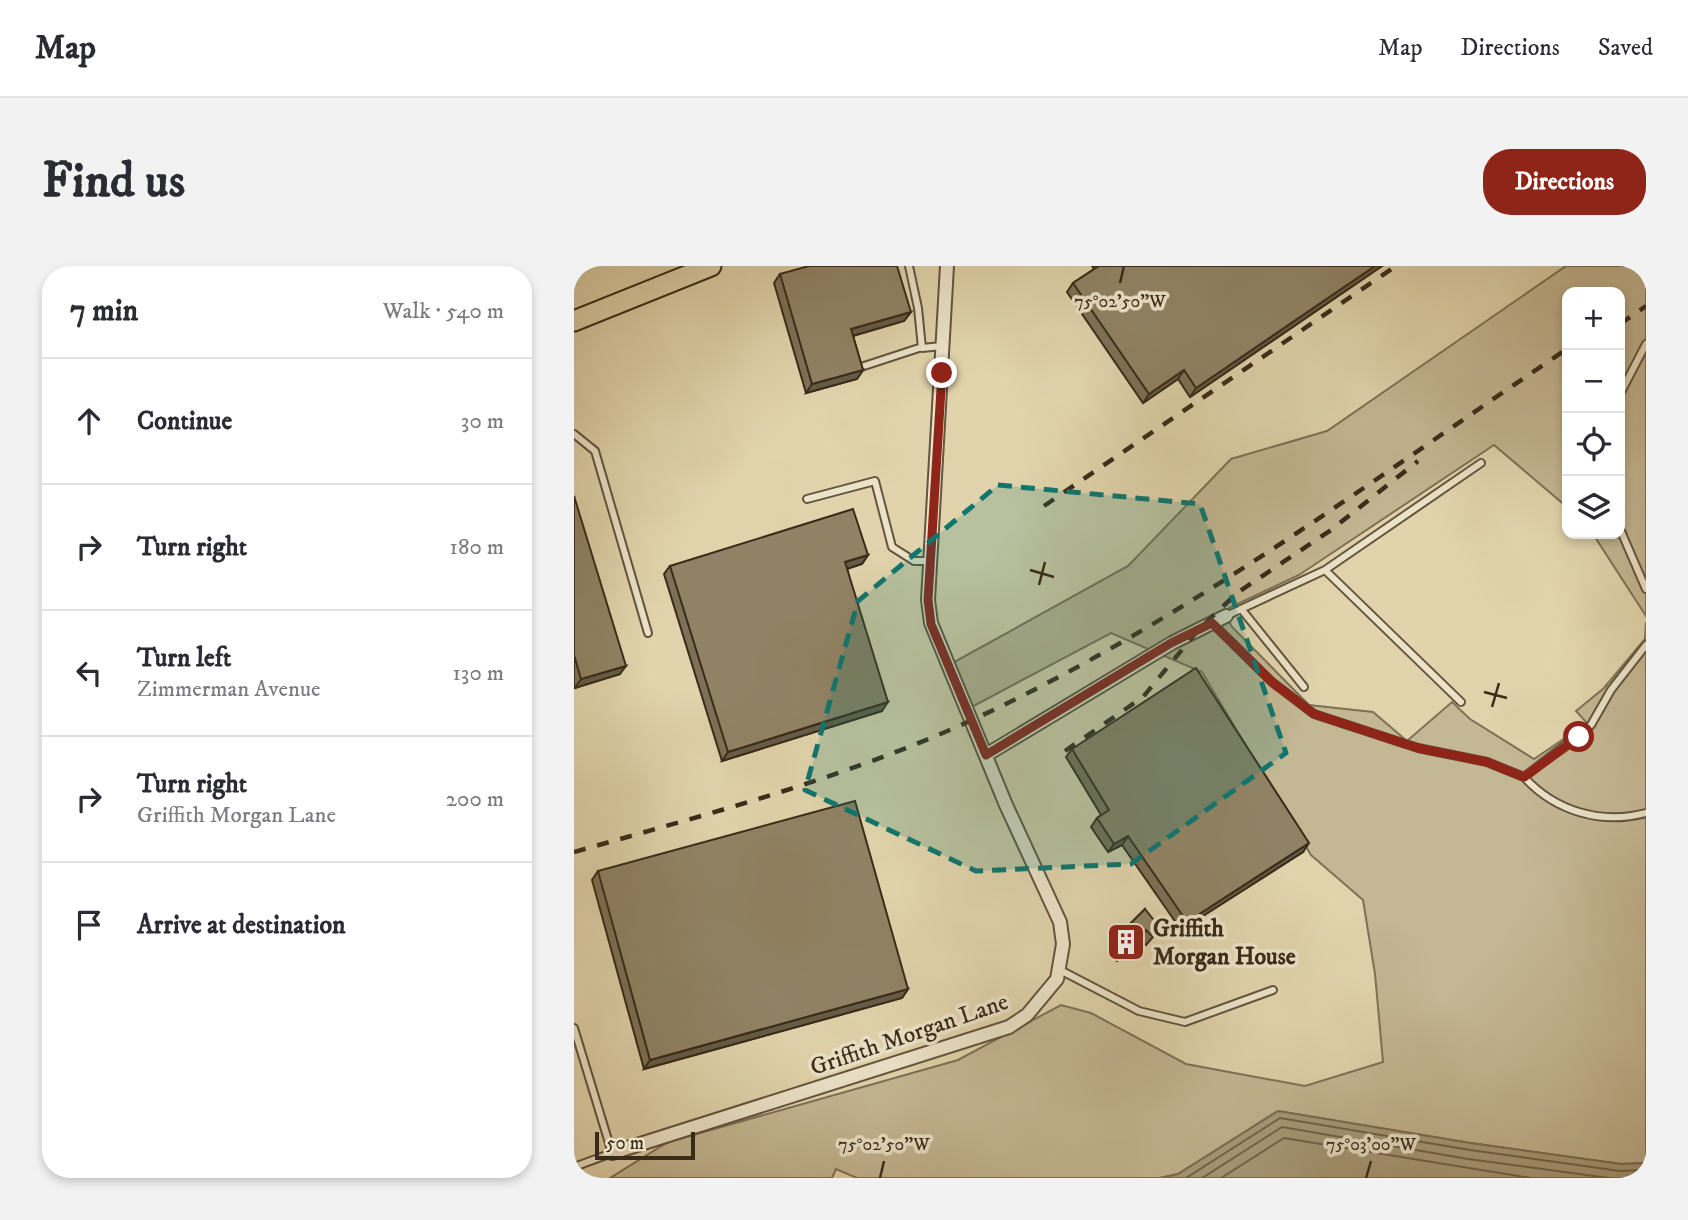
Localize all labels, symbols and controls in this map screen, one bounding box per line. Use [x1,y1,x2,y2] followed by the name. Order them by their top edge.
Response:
[35,28,96,69] text: Map
[1378,33,1423,63] text: Map
[1461,33,1560,63] text: Directions
[1598,33,1653,63] text: Saved
[1483,149,1646,215] button: Directions
[42,151,185,213] text: Find us
[1562,287,1625,539] map controls
[1562,287,1625,350] button: +
[1074,291,1166,313] text: 75°02'50"W
[70,293,138,330] text: 7 min
[383,297,504,326] text: Walk · 540 m
[1562,350,1625,413] button: −
[926,357,957,388] route end
[70,402,108,440] icon: ahead
[137,405,232,438] text: Continue
[461,407,504,436] text: 30 m
[1562,413,1625,476] button: locate
[1562,476,1625,539] button: layers
[70,528,108,566] icon: right
[137,531,247,564] text: Turn right
[449,533,504,562] text: 180 m
[137,642,231,675] text: Turn left
[70,654,108,692] icon: left
[452,659,504,688] text: 130 m
[137,675,321,704] text: Zimmerman Avenue
[1563,721,1594,752] route start
[137,768,247,801] text: Turn right
[70,780,108,818] icon: right
[446,785,504,814] text: 200 m
[137,801,336,830] text: Griffith Morgan Lane
[70,906,108,944] icon: arrive
[137,909,346,942] text: Arrive at destination
[1153,914,1296,972] place label: Griffith Morgan House
[1105,921,1147,963] building icon: Griffith Morgan House
[806,987,1012,1083] street label: Griffith Morgan Lane
[595,1129,695,1161] scale bar
[606,1132,644,1155] text: 50 m
[838,1134,930,1156] text: 75°02'50"W
[1326,1134,1416,1156] text: 75°03'00"W

